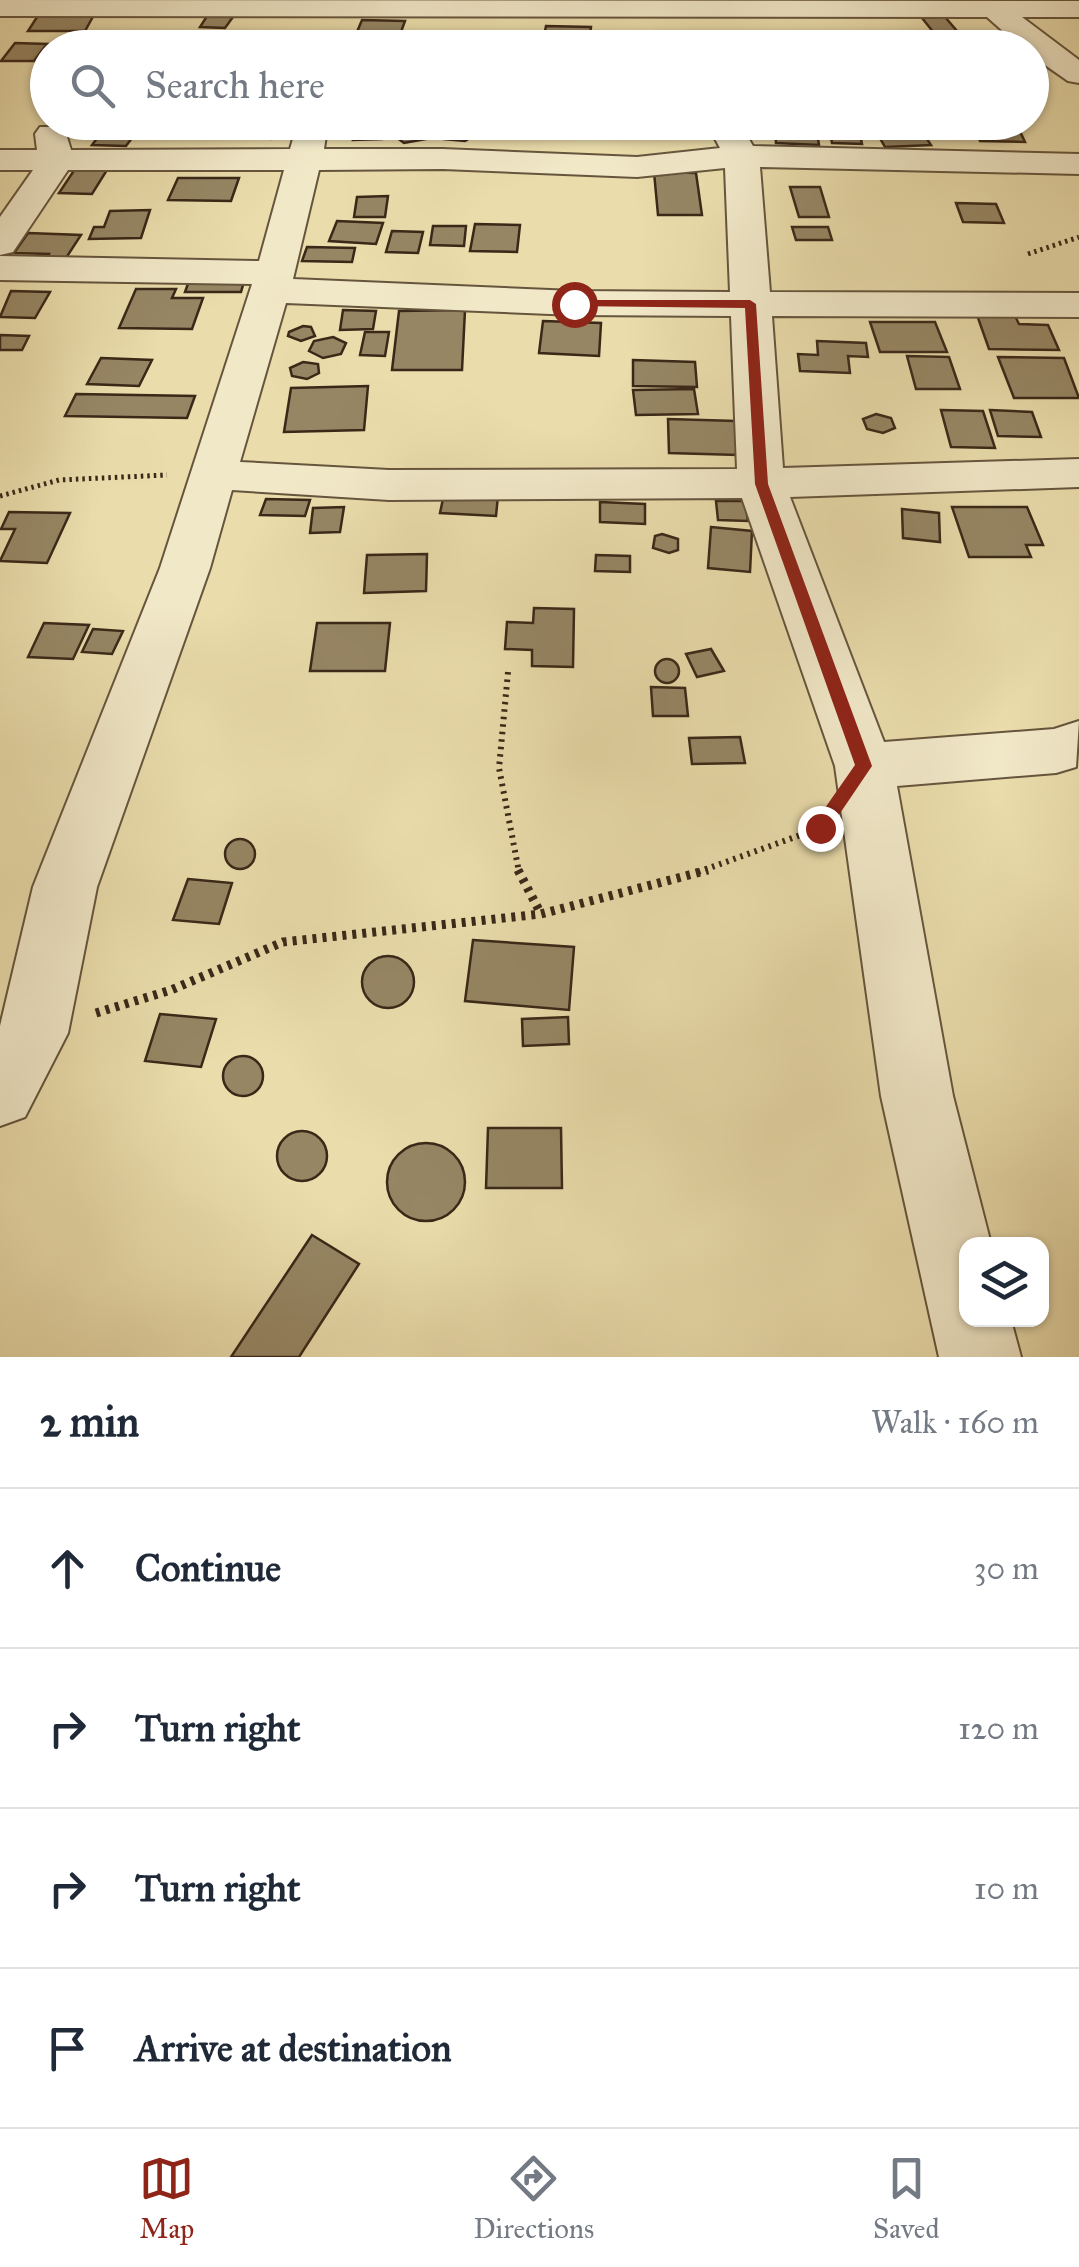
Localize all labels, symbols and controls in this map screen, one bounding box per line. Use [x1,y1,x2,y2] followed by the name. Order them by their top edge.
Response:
[30,30,1049,140] search box
[65,58,120,113] icon: search
[145,62,325,108] text: Search here
[552,282,598,328] route start
[798,806,844,852] route end
[959,1237,1049,1327] map controls
[959,1237,1049,1327] button: layers
[40,1396,139,1448] text: 2 min
[871,1403,1039,1442] text: Walk · 160 m
[40,1541,95,1596] icon: ahead
[135,1545,281,1591] text: Continue
[974,1549,1039,1588] text: 30 m
[40,1701,95,1756] icon: right
[135,1705,301,1751] text: Turn right
[958,1709,1039,1748] text: 120 m
[40,1861,95,1916] icon: right
[135,1865,301,1911] text: Turn right
[974,1869,1039,1908] text: 10 m
[40,2021,95,2076] icon: arrive
[135,2025,452,2071] text: Arrive at destination
[139,2151,194,2246] tab: Map
[473,2151,594,2246] tab: Directions
[873,2151,940,2246] tab: Saved

